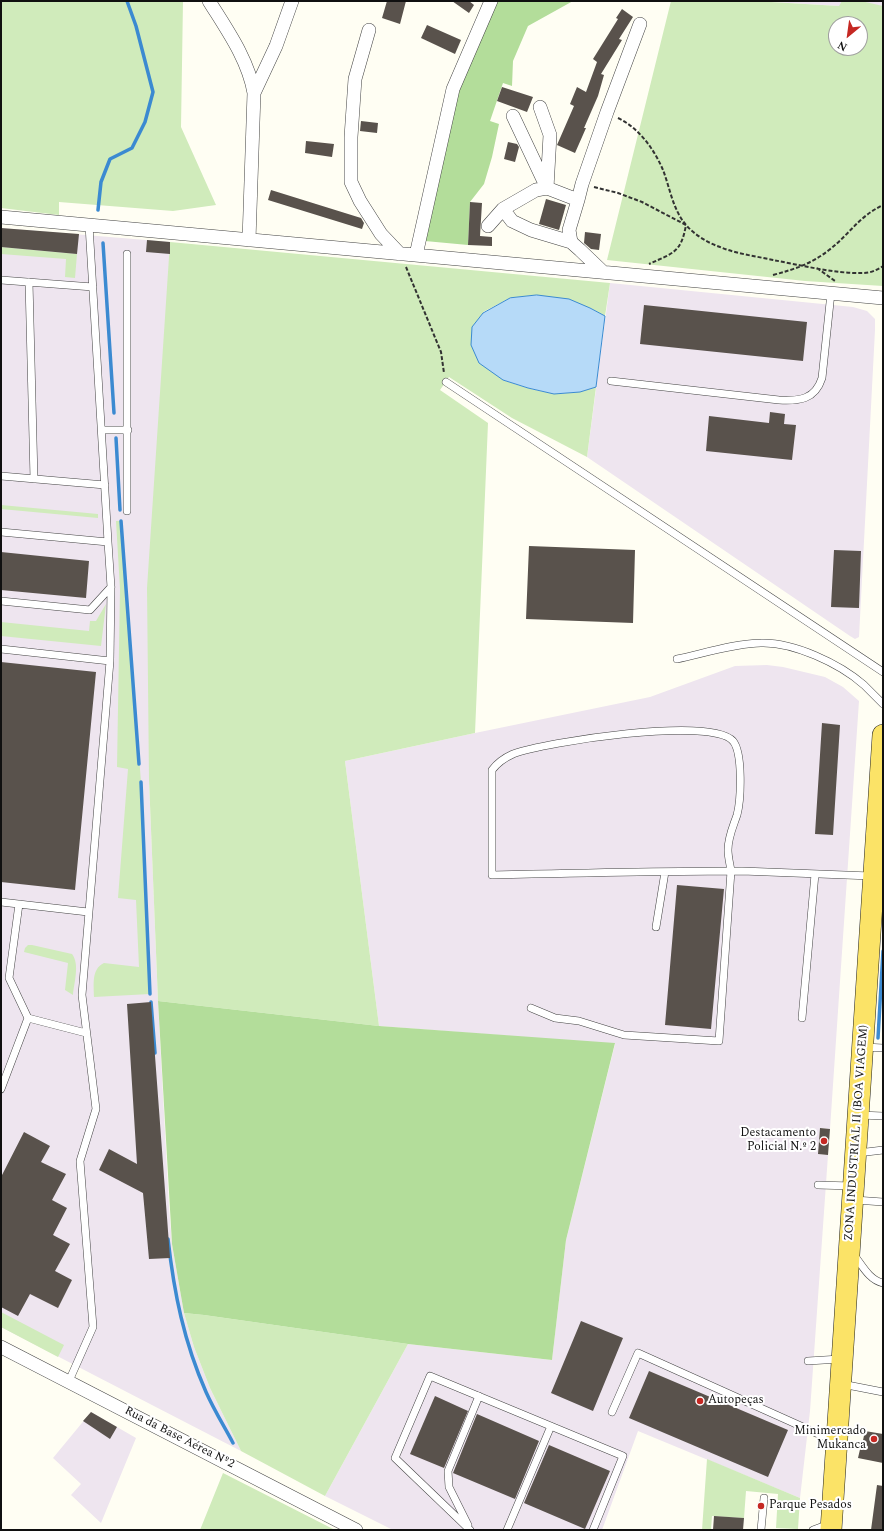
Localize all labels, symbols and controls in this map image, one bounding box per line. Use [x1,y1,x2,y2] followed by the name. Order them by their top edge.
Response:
[828,16,868,56] north arrow
[834,36,850,56] text: N
[842,1025,872,1241] street label: ZONA INDUSTRIAL II (BOA VIAGEM)
[740,1127,816,1155] place label: Destacamento Policial N.º 2
[819,1136,829,1146] marker: Destacamento Policial N.º 2
[708,1394,764,1408] place label: Autopeças
[695,1396,705,1406] marker: Autopeças
[122,1404,236,1472] street label: Rua da Base Aérea Nº2
[794,1425,866,1453] place label: Minimercado Mukanca
[869,1434,879,1444] marker: Minimercado Mukanca
[769,1499,852,1513] place label: Parque Pesados
[756,1501,766,1511] marker: Parque Pesados

